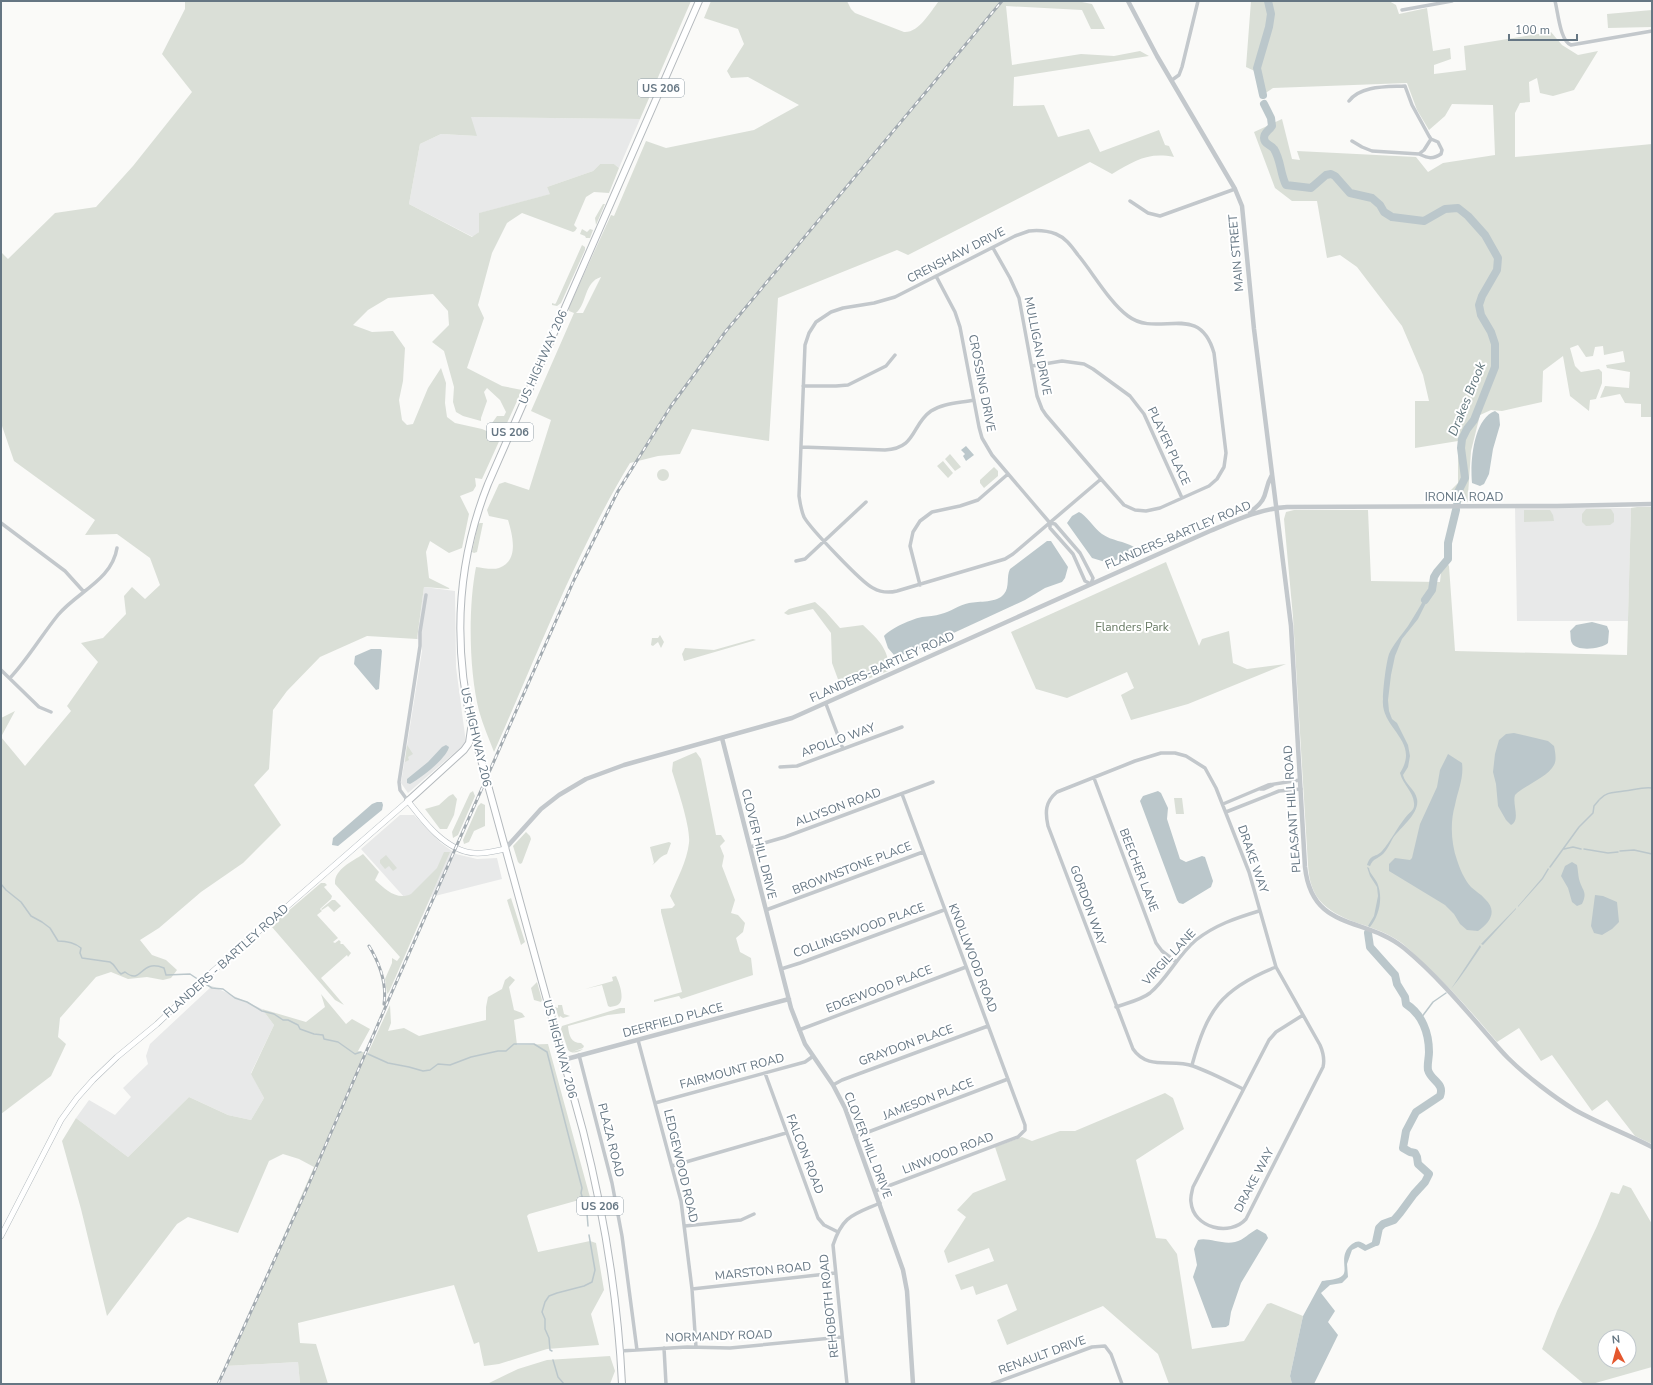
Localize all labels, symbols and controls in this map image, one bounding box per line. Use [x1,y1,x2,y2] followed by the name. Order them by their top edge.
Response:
[1509,16,1577,42] scale bar
[1515,22,1550,38] text: 100 m
[638,79,684,97] road number: US 206
[1225,213,1247,292] street label: MAIN STREET
[904,223,1008,287] street label: CRENSHAW DRIVE
[1021,295,1055,397] street label: MULLIGAN DRIVE
[515,307,571,407] street label: US HIGHWAY 206
[965,333,999,433] street label: CROSSING DRIVE
[1444,359,1490,439] water label: Drakes Brook
[1144,404,1194,488] street label: PLAYER PLACE
[487,423,533,441] road number: US 206
[1425,489,1503,505] street label: IRONIA ROAD
[1103,497,1253,573] street label: FLANDERS-BARTLEY ROAD
[1095,619,1170,635] park label: Flanders Park
[807,628,957,706] street label: FLANDERS-BARTLEY ROAD
[457,686,495,788] street label: US HIGHWAY 206
[799,719,878,761] street label: APOLLO WAY
[1280,745,1304,873] street label: PLEASANT HILL ROAD
[793,784,883,830] street label: ALLYSON ROAD
[738,787,780,901] street label: CLOVER HILL DRIVE
[1234,823,1272,896] street label: DRAKE WAY
[1116,826,1162,914] street label: BEECHER LANE
[790,838,914,898] street label: BROWNSTONE PLACE
[1066,863,1110,948] street label: GORDON WAY
[791,899,927,961] street label: COLLINGSWOOD PLACE
[160,900,292,1022] street label: FLANDERS - BARTLEY ROAD
[945,901,1001,1015] street label: KNOLLWOOD ROAD
[1138,925,1199,989] street label: VIRGIL LANE
[824,961,934,1017] street label: EDGEWOOD PLACE
[539,998,581,1100] street label: US HIGHWAY 206
[621,999,725,1041] street label: DEERFIELD PLACE
[856,1020,956,1070] street label: GRAYDON PLACE
[678,1049,786,1093] street label: FAIRMOUNT ROAD
[879,1074,976,1124] street label: JAMESON PLACE
[840,1089,896,1201] street label: CLOVER HILL DRIVE
[594,1101,628,1179] street label: PLAZA ROAD
[660,1108,702,1224] street label: LEDGEWOOD ROAD
[782,1112,828,1196] street label: FALCON ROAD
[900,1128,996,1178] street label: LINWOOD ROAD
[1230,1144,1278,1215] street label: DRAKE WAY
[577,1197,623,1215] road number: US 206
[816,1253,842,1359] street label: REHOBOTH ROAD
[714,1258,812,1284] street label: MARSTON ROAD
[665,1326,773,1346] street label: NORMANDY ROAD
[1597,1329,1637,1369] north arrow
[996,1332,1088,1378] street label: RENAULT DRIVE
[1611,1332,1621,1347] text: N

